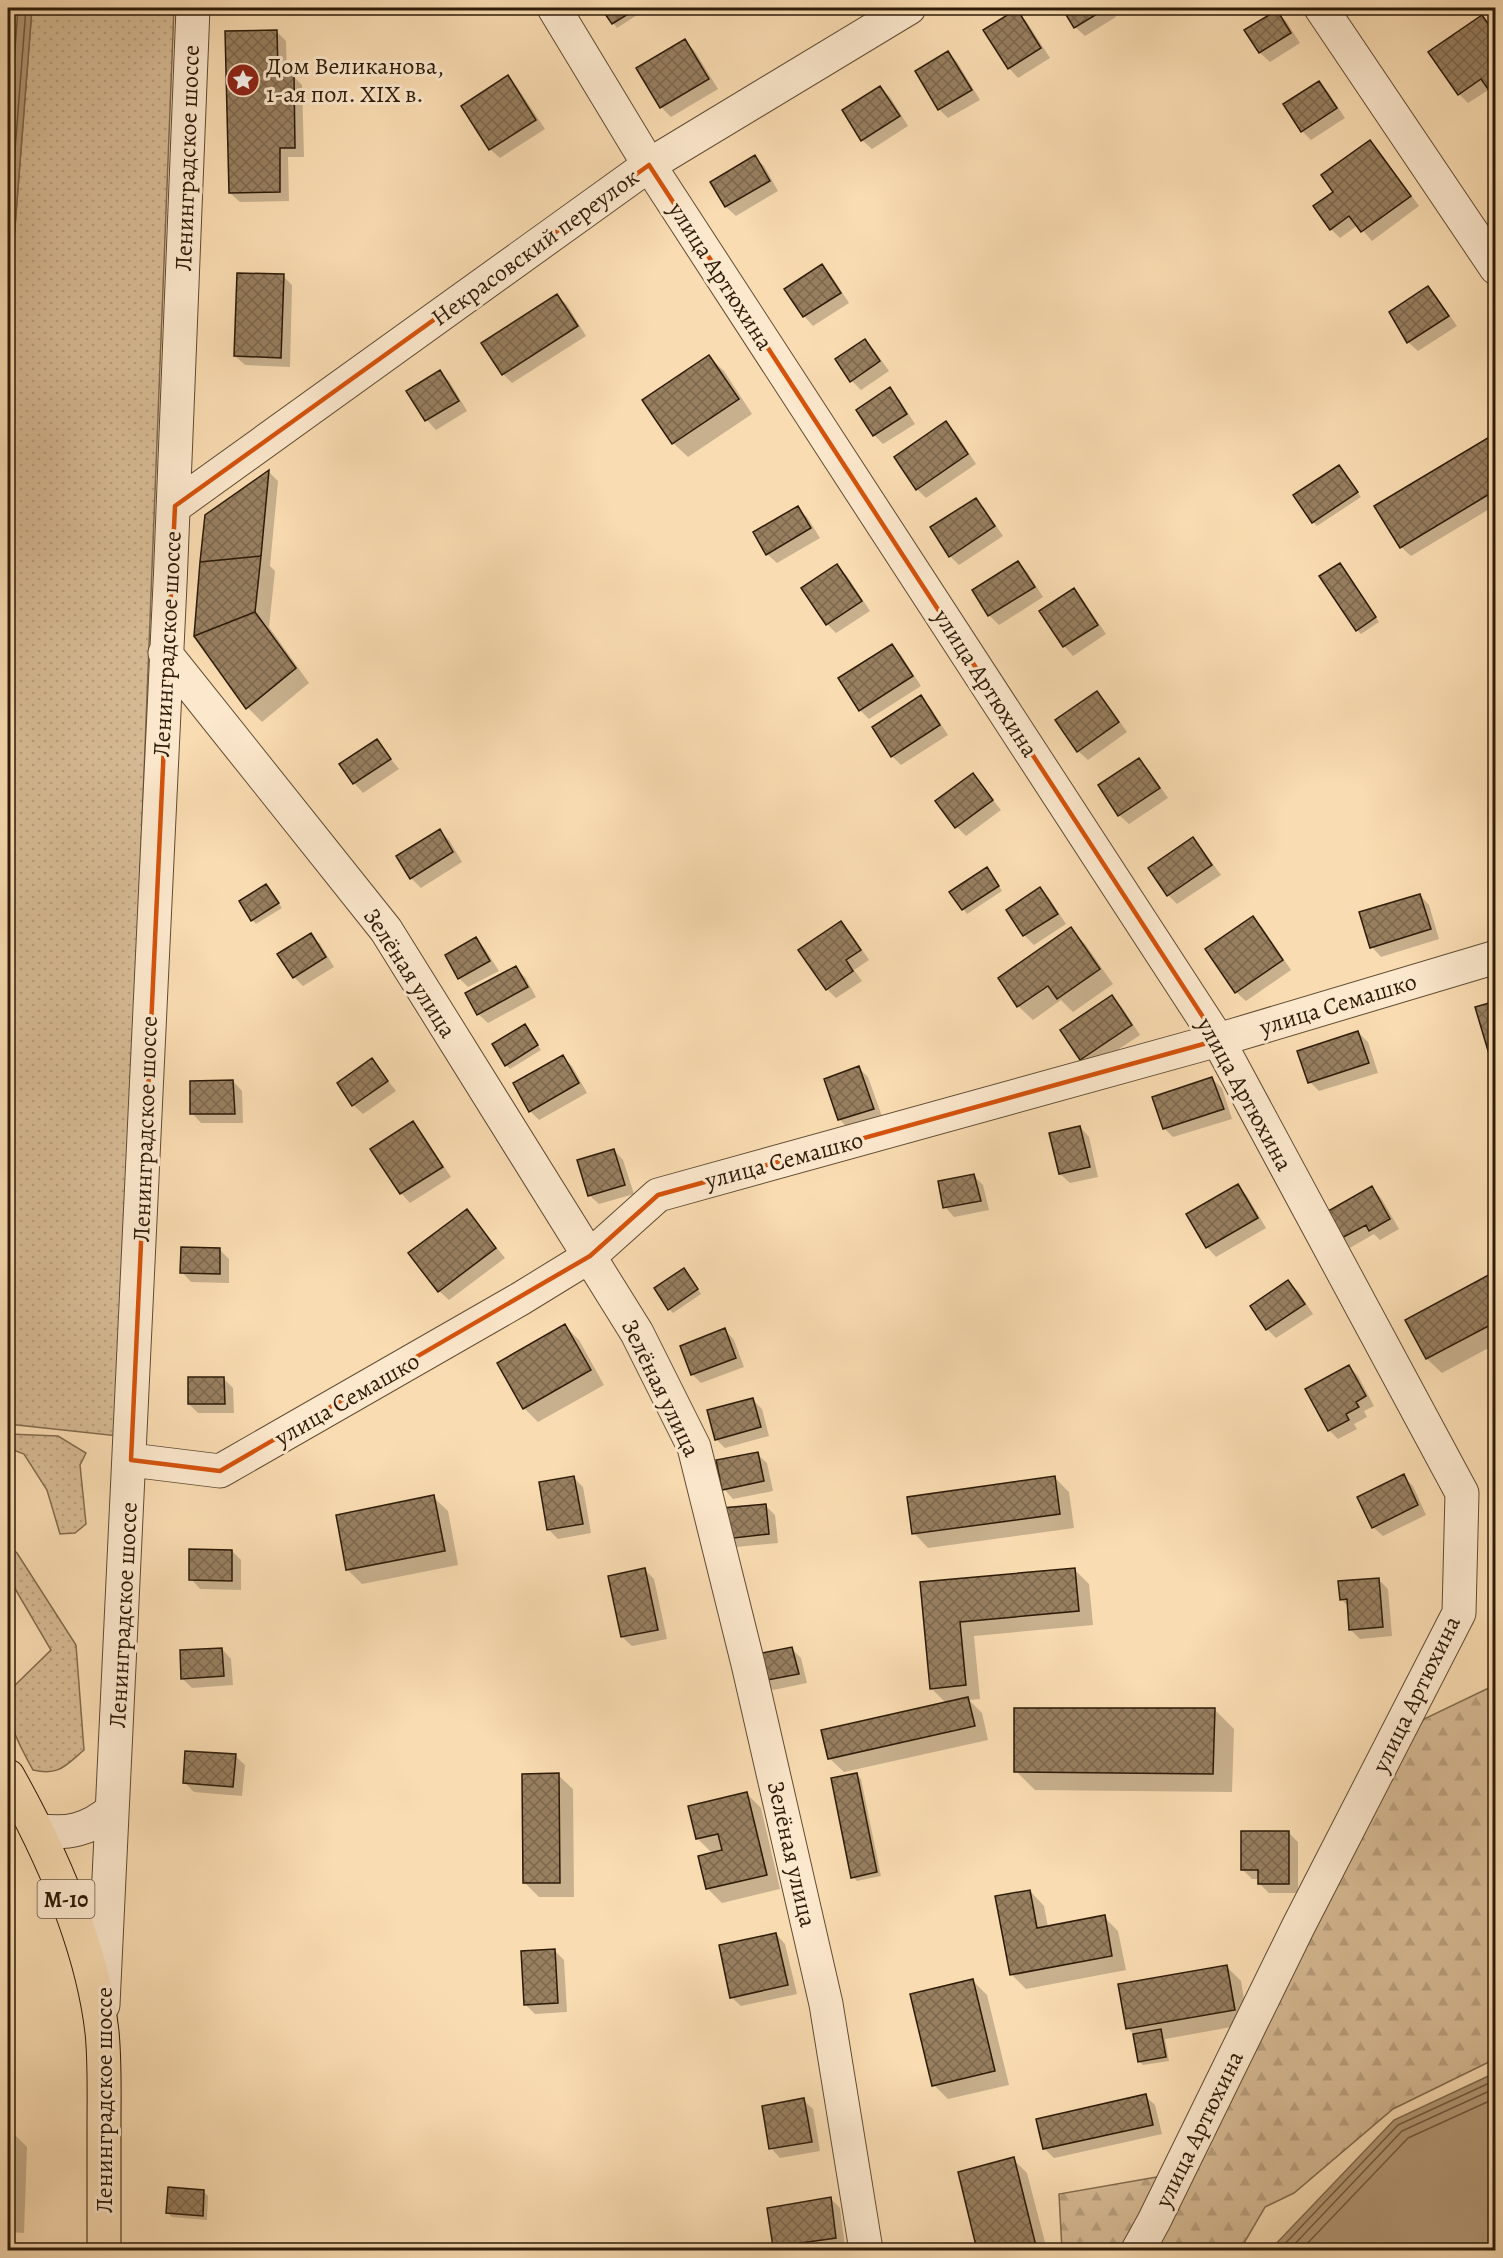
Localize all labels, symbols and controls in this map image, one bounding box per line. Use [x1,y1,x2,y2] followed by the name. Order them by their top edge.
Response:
[167,44,207,272] street label: Ленинградское шоссе
[266,50,444,110] place label: Дом Великанова, 1-ая пол. XIX в.
[225,62,261,98] place icon: Дом Великанова, 1-ая пол. XIX в.
[425,161,645,333] street label: Некрасовский переулок
[661,195,781,356] street label: улица Артюхина
[145,530,189,758] street label: Ленинградское шоссе
[926,602,1046,763] street label: улица Артюхина
[356,902,464,1044] street label: Зелёная улица
[1255,965,1420,1043] street label: улица Семашко
[1189,1011,1300,1176] street label: улица Артюхина
[125,1015,165,1243] street label: Ленинградское шоссе
[700,1124,867,1197] street label: улица Семашко
[614,1314,708,1462] street label: Зелёная улица
[268,1345,425,1454] street label: улица Семашко
[101,1501,145,1729] street label: Ленинградское шоссе
[1364,1610,1468,1779] street label: улица Артюхина
[760,1778,824,1930] street label: Зелёная улица
[38,1880,94,1918] road number: М-10
[88,1987,120,2213] street label: Ленинградское шоссе
[1147,2045,1251,2214] street label: улица Артюхина

